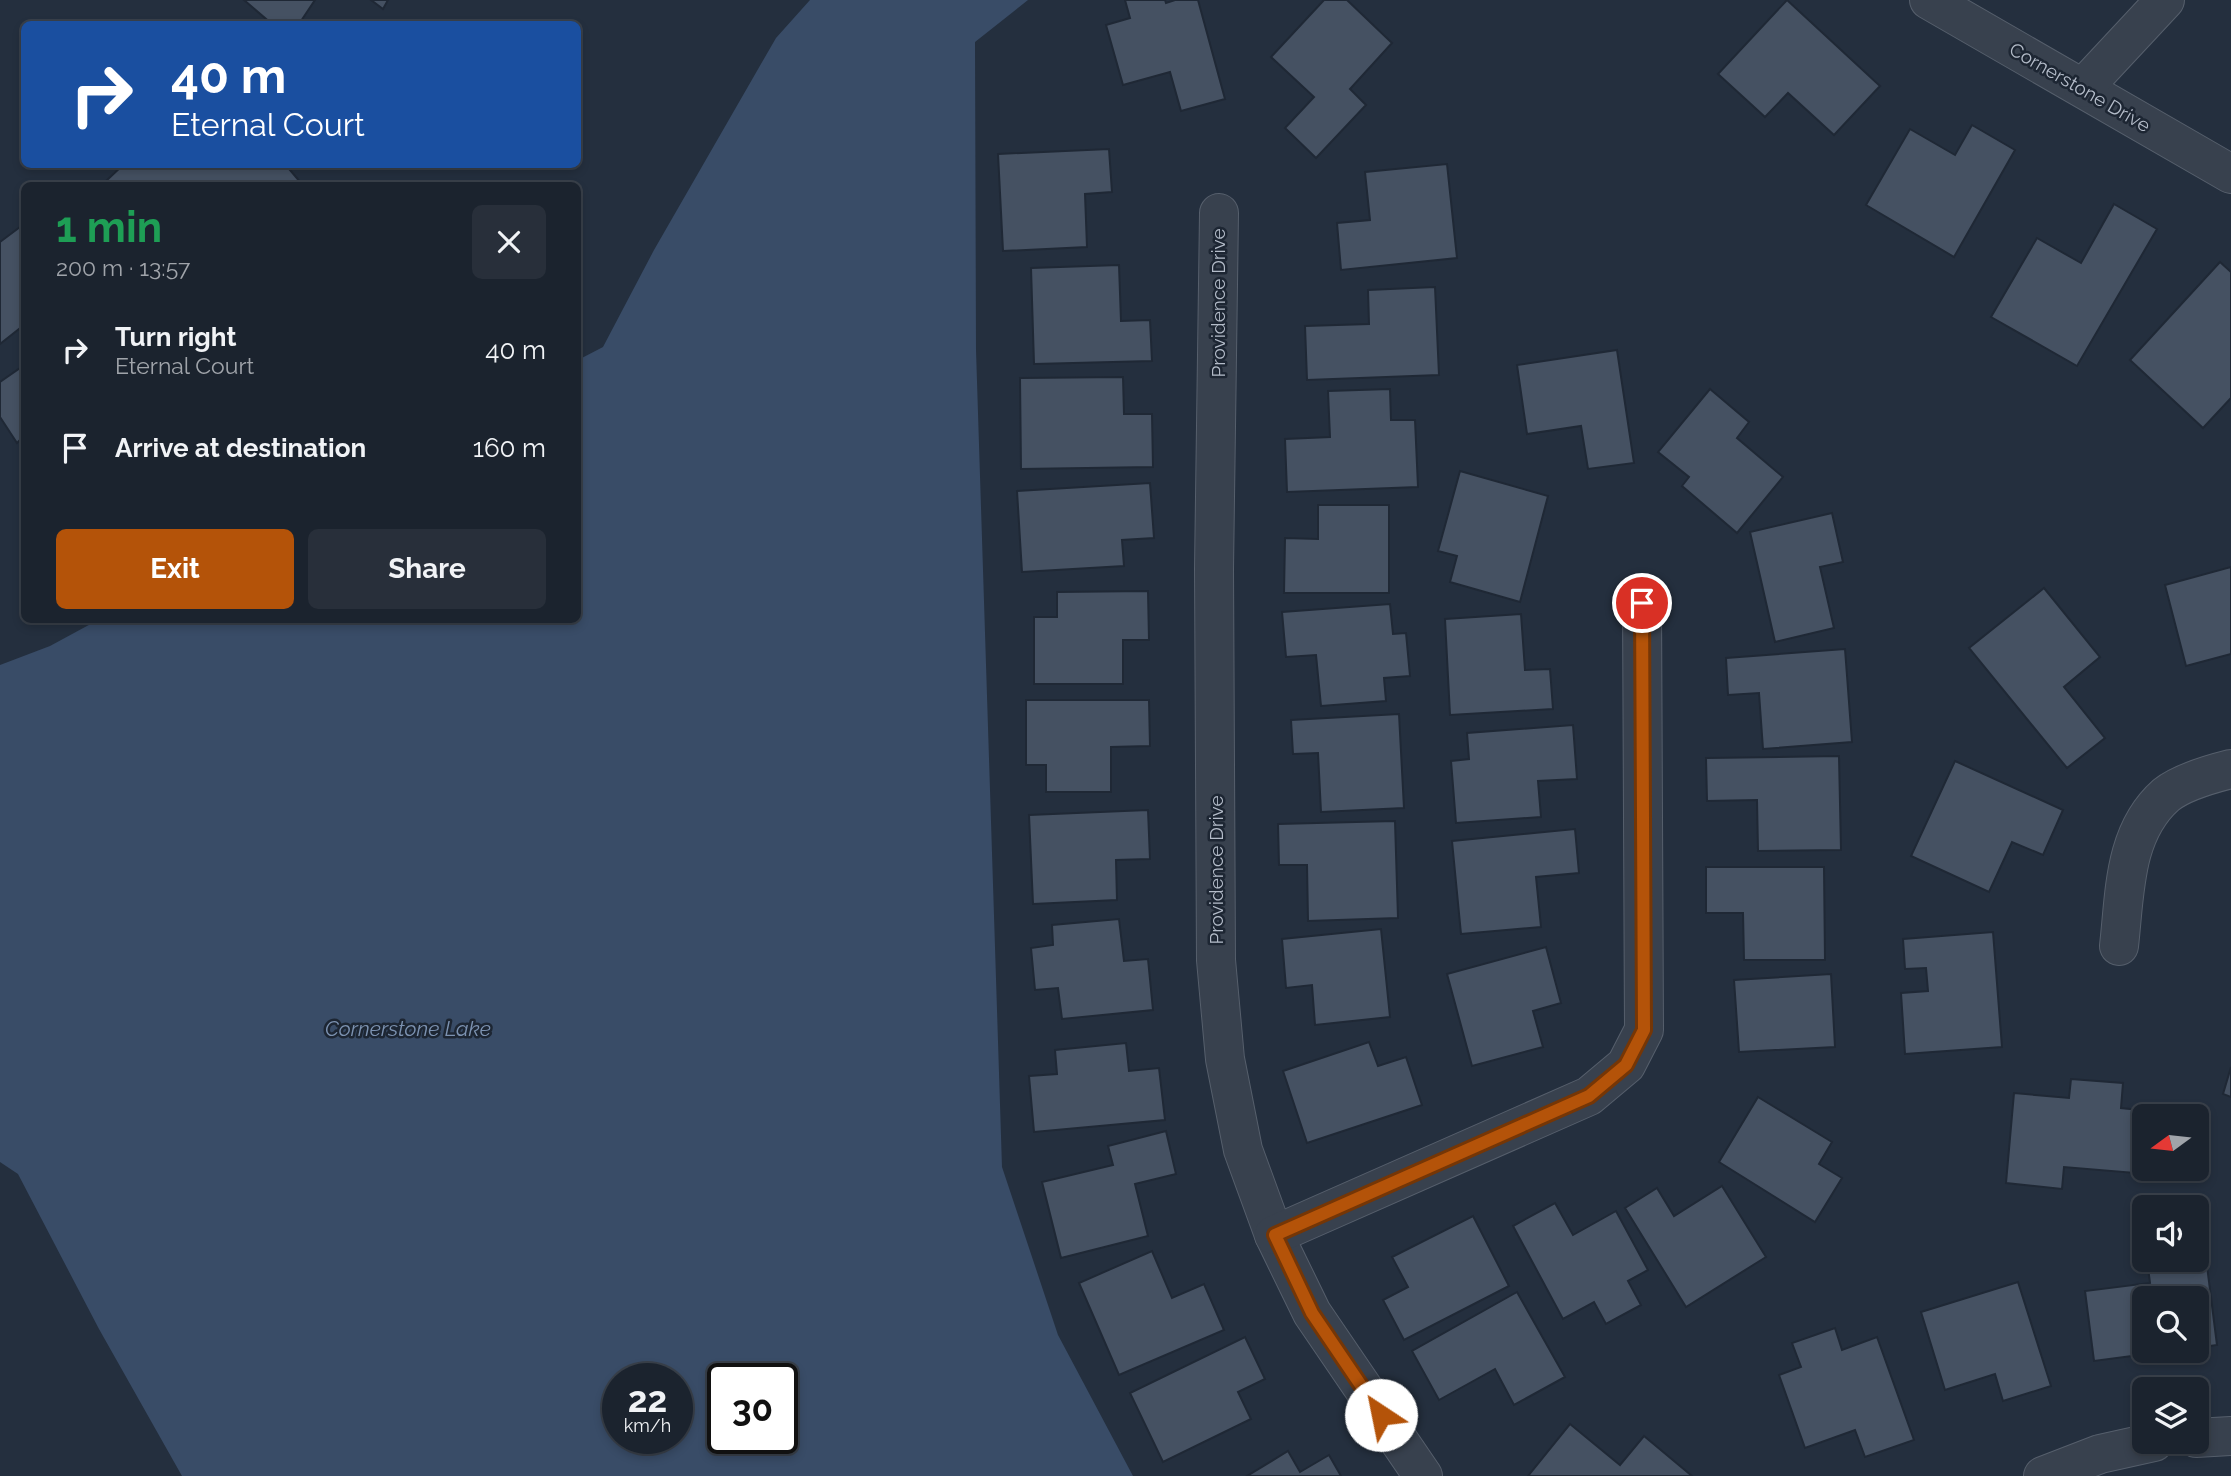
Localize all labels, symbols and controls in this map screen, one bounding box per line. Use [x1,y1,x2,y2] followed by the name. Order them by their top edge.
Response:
[2006,38,2154,136] street label: Cornerstone Drive
[171,47,286,104] text: 40 m
[56,49,147,140] icon: right
[171,106,365,143] text: Eternal Court
[56,203,162,252] text: 1 min
[472,205,546,279] button: close
[1207,228,1229,378] street label: Providence Drive
[56,254,190,281] text: 200 m · 13:57
[115,322,236,352] text: Turn right
[56,331,94,369] icon: right
[485,335,546,365] text: 40 m
[115,352,254,379] text: Eternal Court
[56,429,94,467] icon: arrive
[115,433,366,463] text: Arrive at destination
[473,433,546,463] text: 160 m
[56,529,294,609] button: Exit
[308,529,546,609] button: Share
[1612,573,1672,633] pin
[1623,584,1661,622] icon: arrive
[1205,795,1227,945] street label: Providence Drive
[325,1016,491,1041] water label: Cornerstone Lake
[2132,1104,2208,1181] north arrow
[2132,1104,2209,1454] map controls
[2132,1195,2209,1272] button: sound
[2132,1286,2209,1363] button: search
[707,1363,798,1454] speed limit sign: 30
[2132,1377,2209,1454] button: layers
[1344,1378,1418,1452] position arrow
[628,1379,667,1420] text: 22
[624,1415,671,1436] text: km/h

